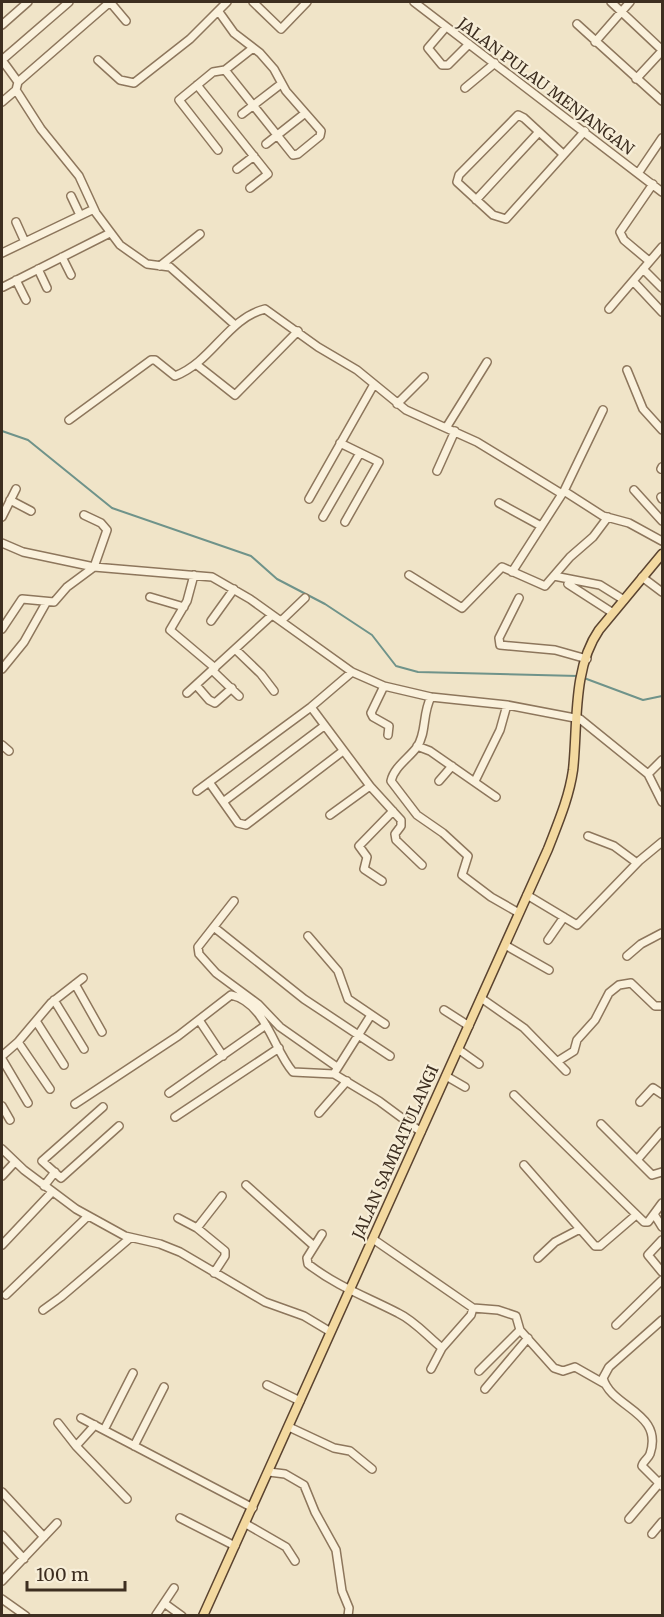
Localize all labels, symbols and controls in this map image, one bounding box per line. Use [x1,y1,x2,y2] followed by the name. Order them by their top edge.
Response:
[453,12,639,159] street label: JALAN PULAU MENJANGAN
[347,1062,442,1243] street label: JALAN SAMRATULANGI
[27,1554,124,1592] scale bar
[36,1563,89,1586] text: 100 m

